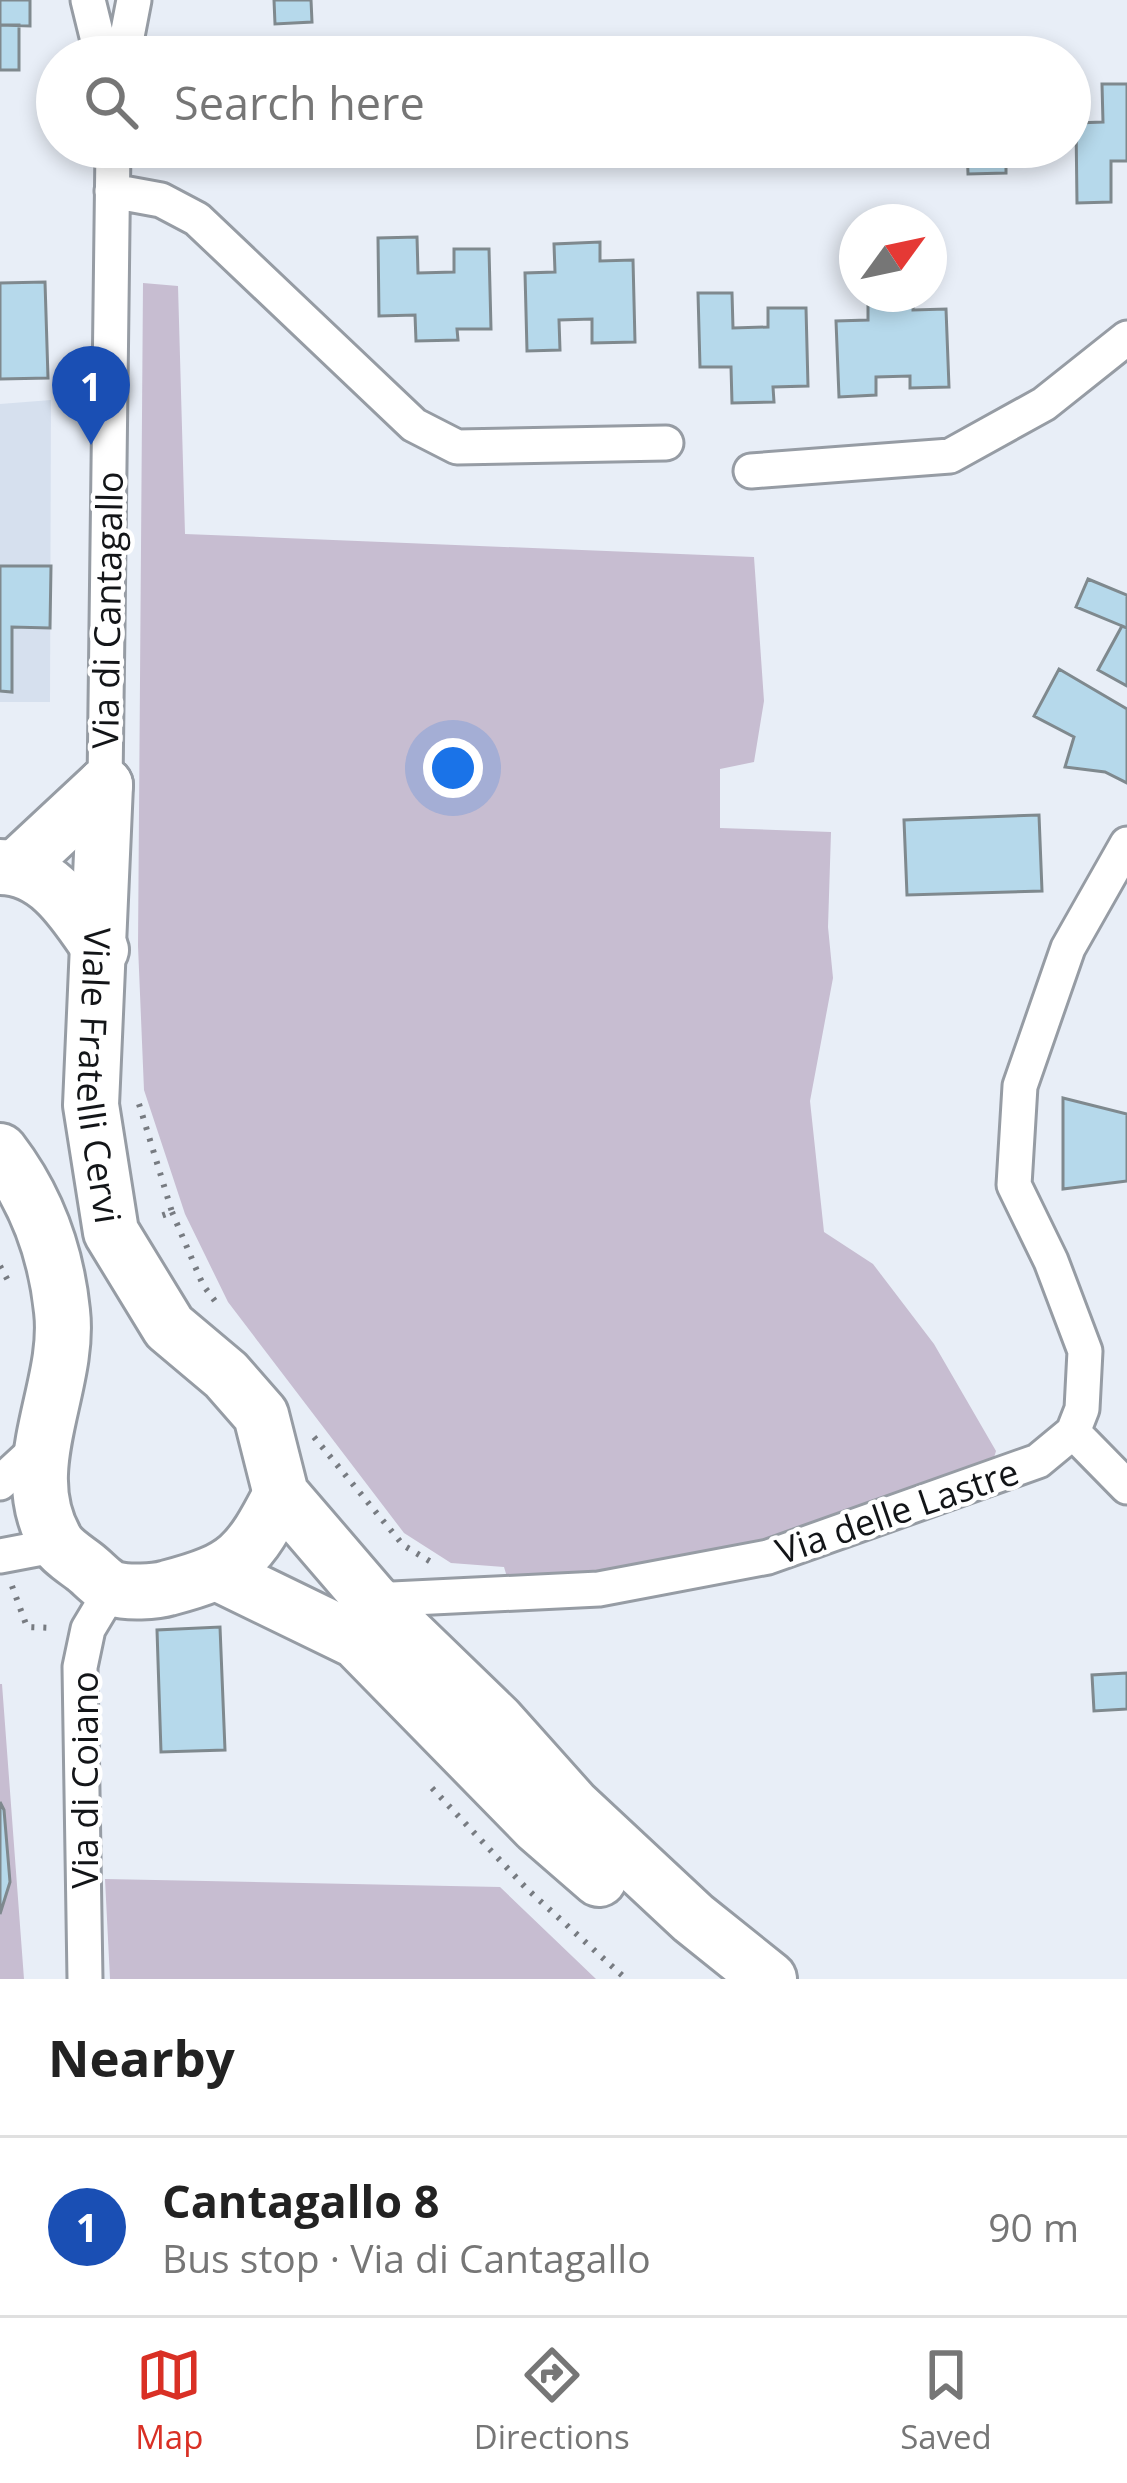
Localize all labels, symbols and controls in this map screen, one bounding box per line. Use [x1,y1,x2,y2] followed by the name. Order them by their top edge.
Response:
[36,36,1091,168] search box
[78,69,144,135] icon: search
[174,72,425,133] text: Search here
[839,204,947,312] north arrow
[52,346,130,445] pin: 1
[80,471,134,749] street label: Via di Cantagallo
[423,738,483,798] your location
[66,926,134,1227] street label: Viale Fratelli Cervi
[769,1447,1025,1575] street label: Via delle Lastre
[60,1671,109,1889] street label: Via di Coiano
[48,2022,235,2092] text: Nearby
[162,2170,440,2231] text: Cantagallo 8
[76,2200,98,2253] text: 1
[988,2200,1079,2253] text: 90 m
[162,2231,651,2284] text: Bus stop · Via di Cantagallo
[135,2342,203,2459] tab: Map
[474,2342,630,2459] tab: Directions
[900,2342,992,2459] tab: Saved

